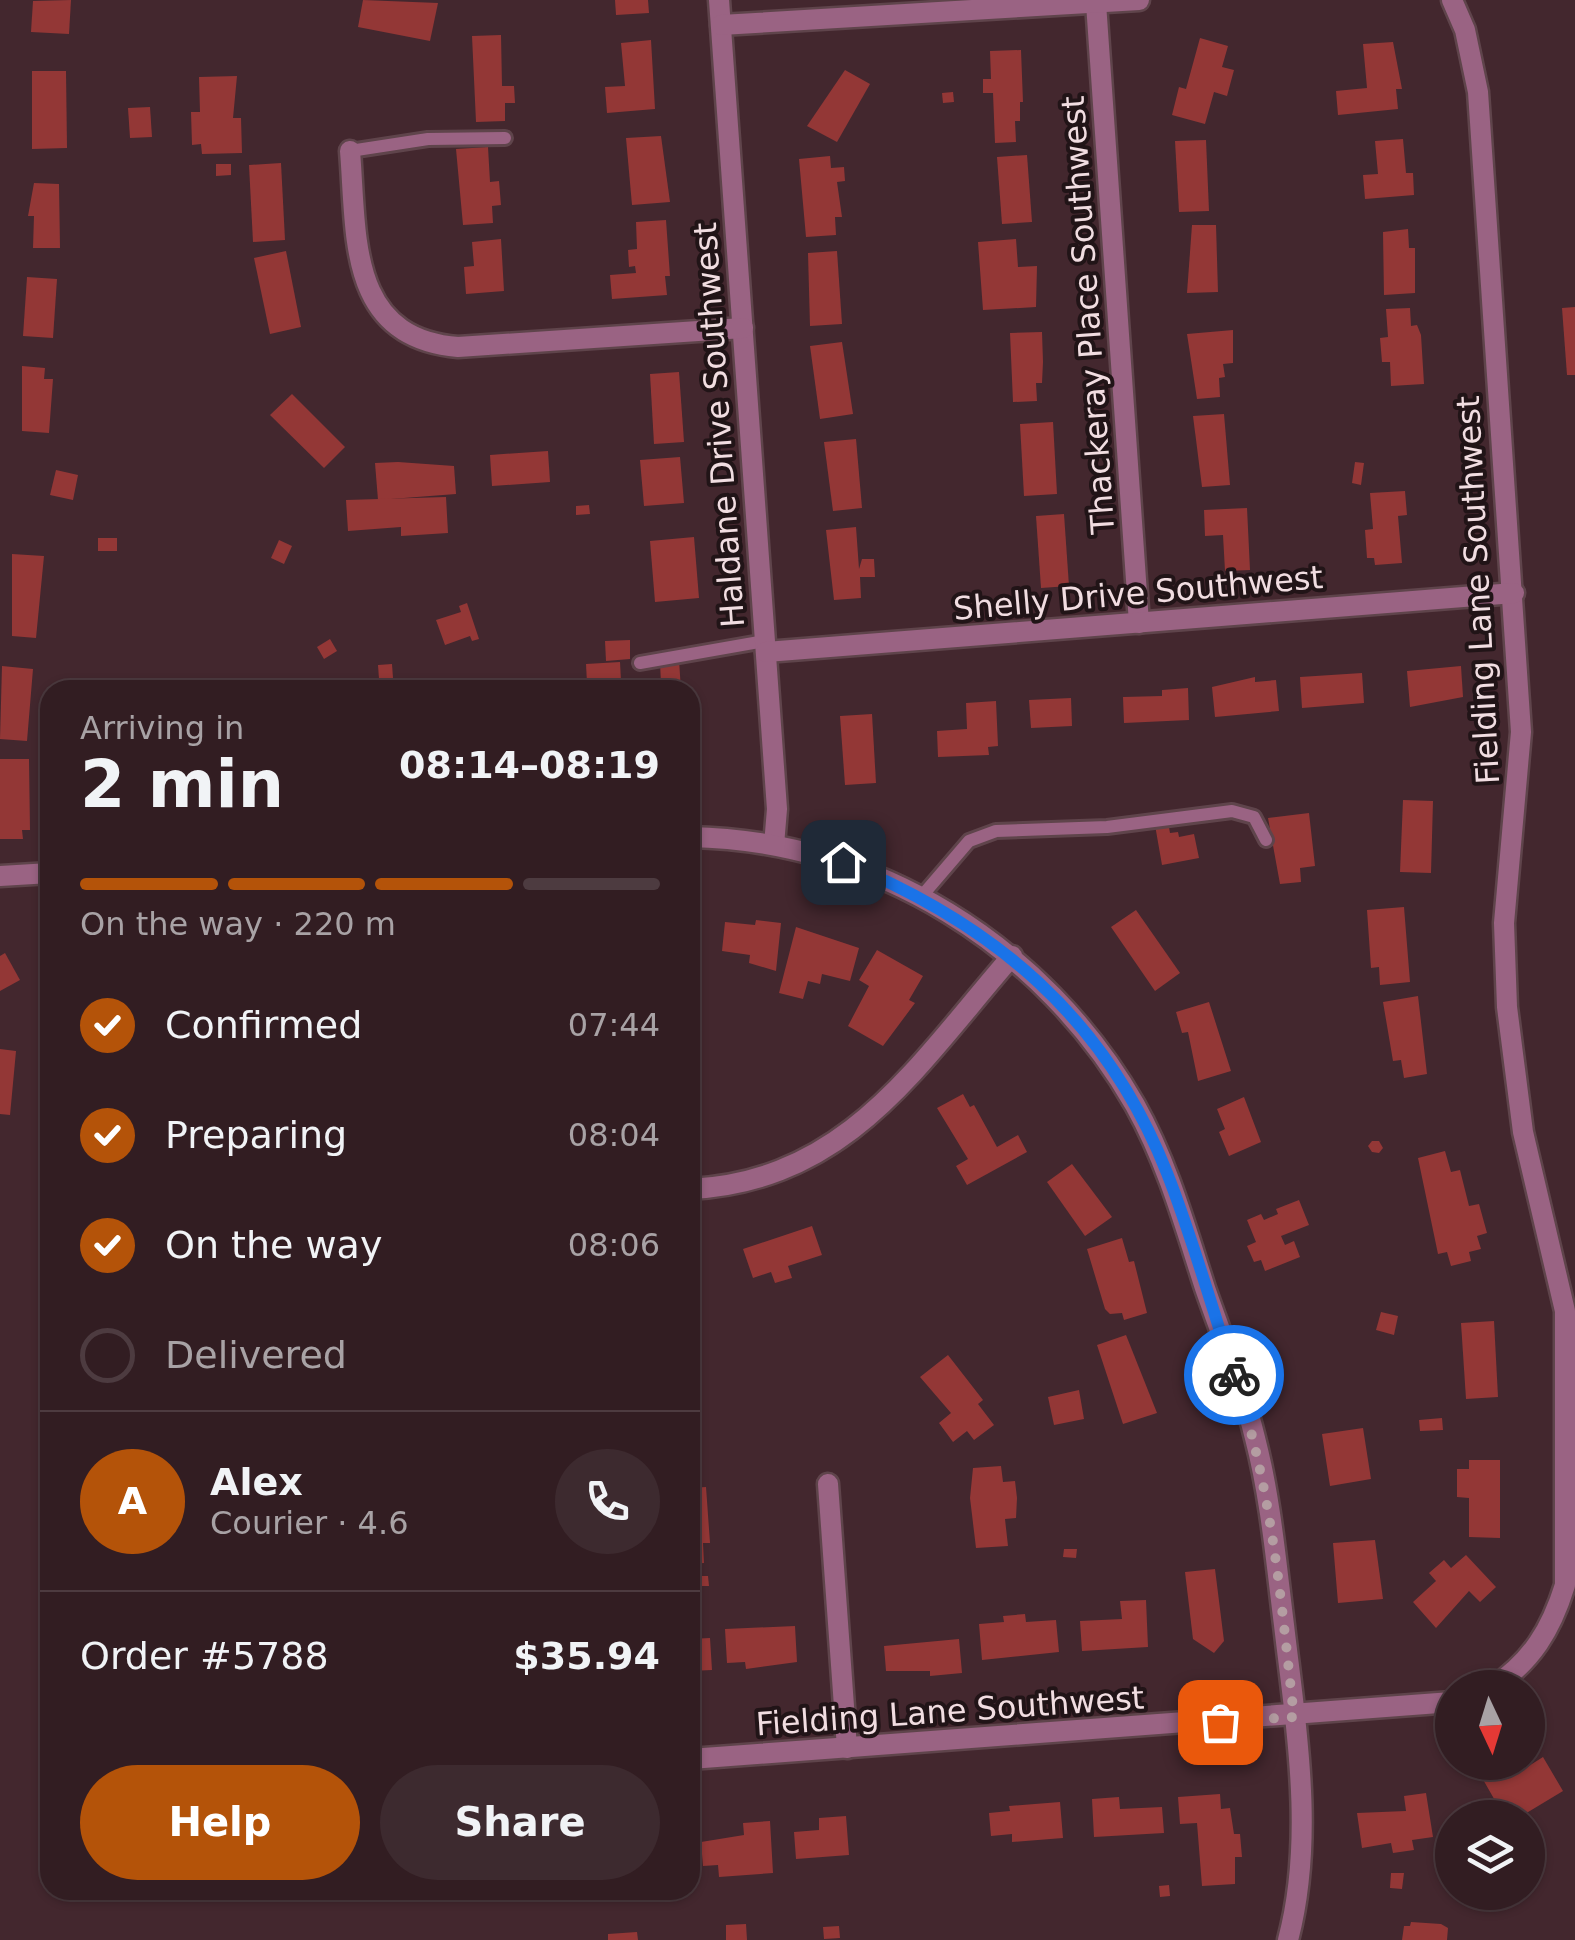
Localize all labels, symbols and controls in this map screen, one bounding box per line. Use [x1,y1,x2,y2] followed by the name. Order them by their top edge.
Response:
[1054,95,1122,536] street label: Thackeray Place Southwest
[686,221,752,629] street label: Haldane Drive Southwest
[1449,395,1507,785] street label: Fielding Lane Southwest
[952,558,1324,628] street label: Shelly Drive Southwest
[80,709,244,747] text: Arriving in
[399,743,660,787] text: 08:14–08:19
[80,747,284,822] text: 2 min
[801,820,886,905] pin
[816,835,871,890] icon: home
[80,905,396,943] text: On the way · 220 m
[80,998,135,1053] icon: check
[165,1003,362,1047] text: Confirmed
[568,1006,660,1044] text: 07:44
[80,1108,135,1163] icon: check
[165,1113,347,1157] text: Preparing
[568,1116,660,1154] text: 08:04
[80,1218,135,1273] icon: check
[165,1223,382,1267] text: On the way
[568,1226,660,1264] text: 08:06
[1184,1325,1284,1425] courier
[165,1333,347,1377] text: Delivered
[1207,1348,1262,1403] icon: bike
[555,1449,660,1554] button: phone
[210,1460,303,1504] text: Alex
[118,1479,147,1523] text: A
[210,1504,409,1542] text: Courier · 4.6
[80,1634,329,1678] text: Order #5788
[513,1634,660,1678] text: $35.94
[1435,1670,1545,1780] north arrow
[1435,1670,1545,1910] map controls
[755,1678,1145,1744] street label: Fielding Lane Southwest
[1178,1680,1263,1765] pin
[1193,1695,1248,1750] icon: bag
[80,1765,360,1880] button: Help
[380,1765,660,1880] button: Share
[1435,1800,1545,1910] button: layers

